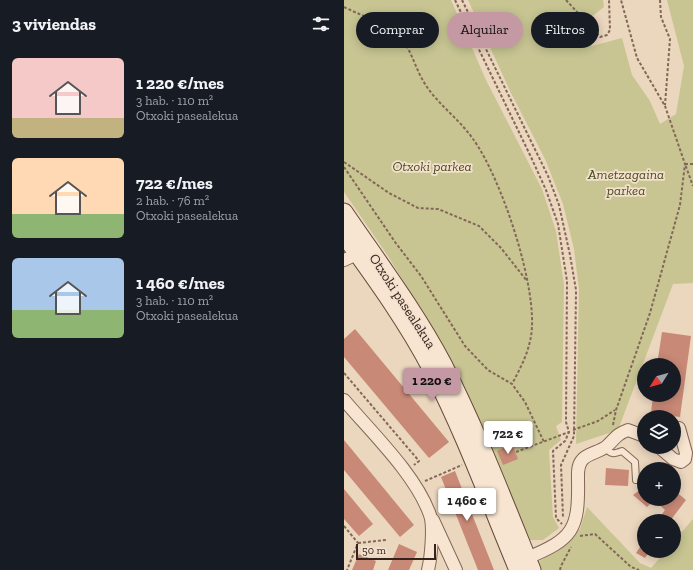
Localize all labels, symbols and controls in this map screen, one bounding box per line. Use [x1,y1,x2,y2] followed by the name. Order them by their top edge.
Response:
[356,12,439,48] chip: Comprar
[447,12,523,48] chip: Alquilar
[531,12,599,48] chip: Filtros
[310,13,332,35] icon: filters
[12,14,96,34] text: 3 viviendas
[136,73,224,93] text: 1 220 €/mes
[44,74,92,122] icon: home
[136,93,213,108] text: 3 hab. · 110 m²
[136,108,238,123] text: Otxoki pasealekua
[392,158,472,175] park label: Otxoki parkea
[587,166,664,199] park label: Ametzagaina parkea
[136,173,213,193] text: 722 €/mes
[44,174,92,222] icon: home
[136,193,209,208] text: 2 hab. · 76 m²
[136,208,238,223] text: Otxoki pasealekua
[365,250,440,352] street label: Otxoki pasealekua
[136,273,225,293] text: 1 460 €/mes
[44,274,92,322] icon: home
[136,293,213,308] text: 3 hab. · 110 m²
[136,308,238,323] text: Otxoki pasealekua
[637,358,681,402] north arrow
[637,358,681,558] map controls
[395,368,469,402] pin: 1 220 €
[412,373,452,388] text: 1 220 €
[637,410,681,454] button: layers
[480,421,536,455] pin: 722 €
[493,426,523,441] text: 722 €
[637,462,681,506] button: +
[430,488,504,522] pin: 1 460 €
[447,493,487,508] text: 1 460 €
[637,514,681,558] button: −
[356,542,436,561] scale bar
[362,544,386,557] text: 50 m

